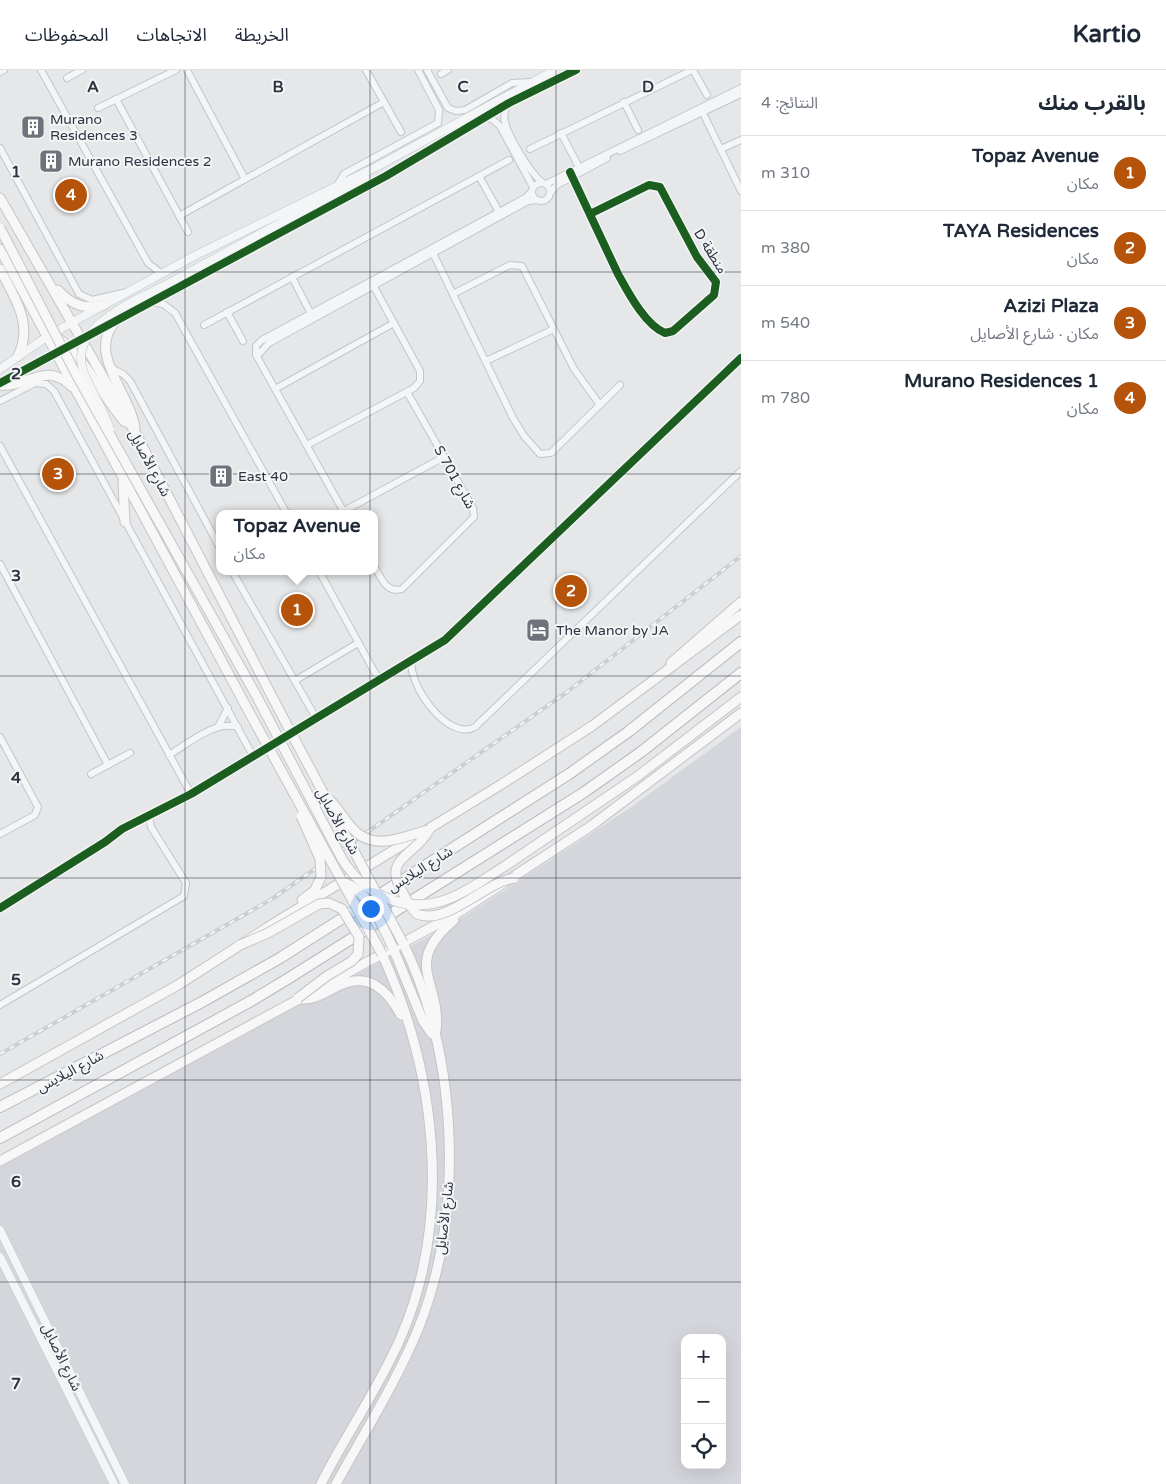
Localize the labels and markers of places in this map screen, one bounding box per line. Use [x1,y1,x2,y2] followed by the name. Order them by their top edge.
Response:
[50,111,138,144] place label: Murano Residences 3
[20,114,46,140] building icon: Murano Residences 3
[38,148,64,174] building icon: Murano Residences 2
[68,153,212,170] place label: Murano Residences 2
[55,176,87,214] pin: 4
[42,455,74,493] pin: 3
[208,463,234,489] building icon: East 40
[238,468,288,485] place label: East 40
[555,572,587,610] pin: 2
[281,591,313,629] pin: 1
[525,617,551,643] hotel icon: The Manor by JA
[556,622,669,639] place label: The Manor by JA

